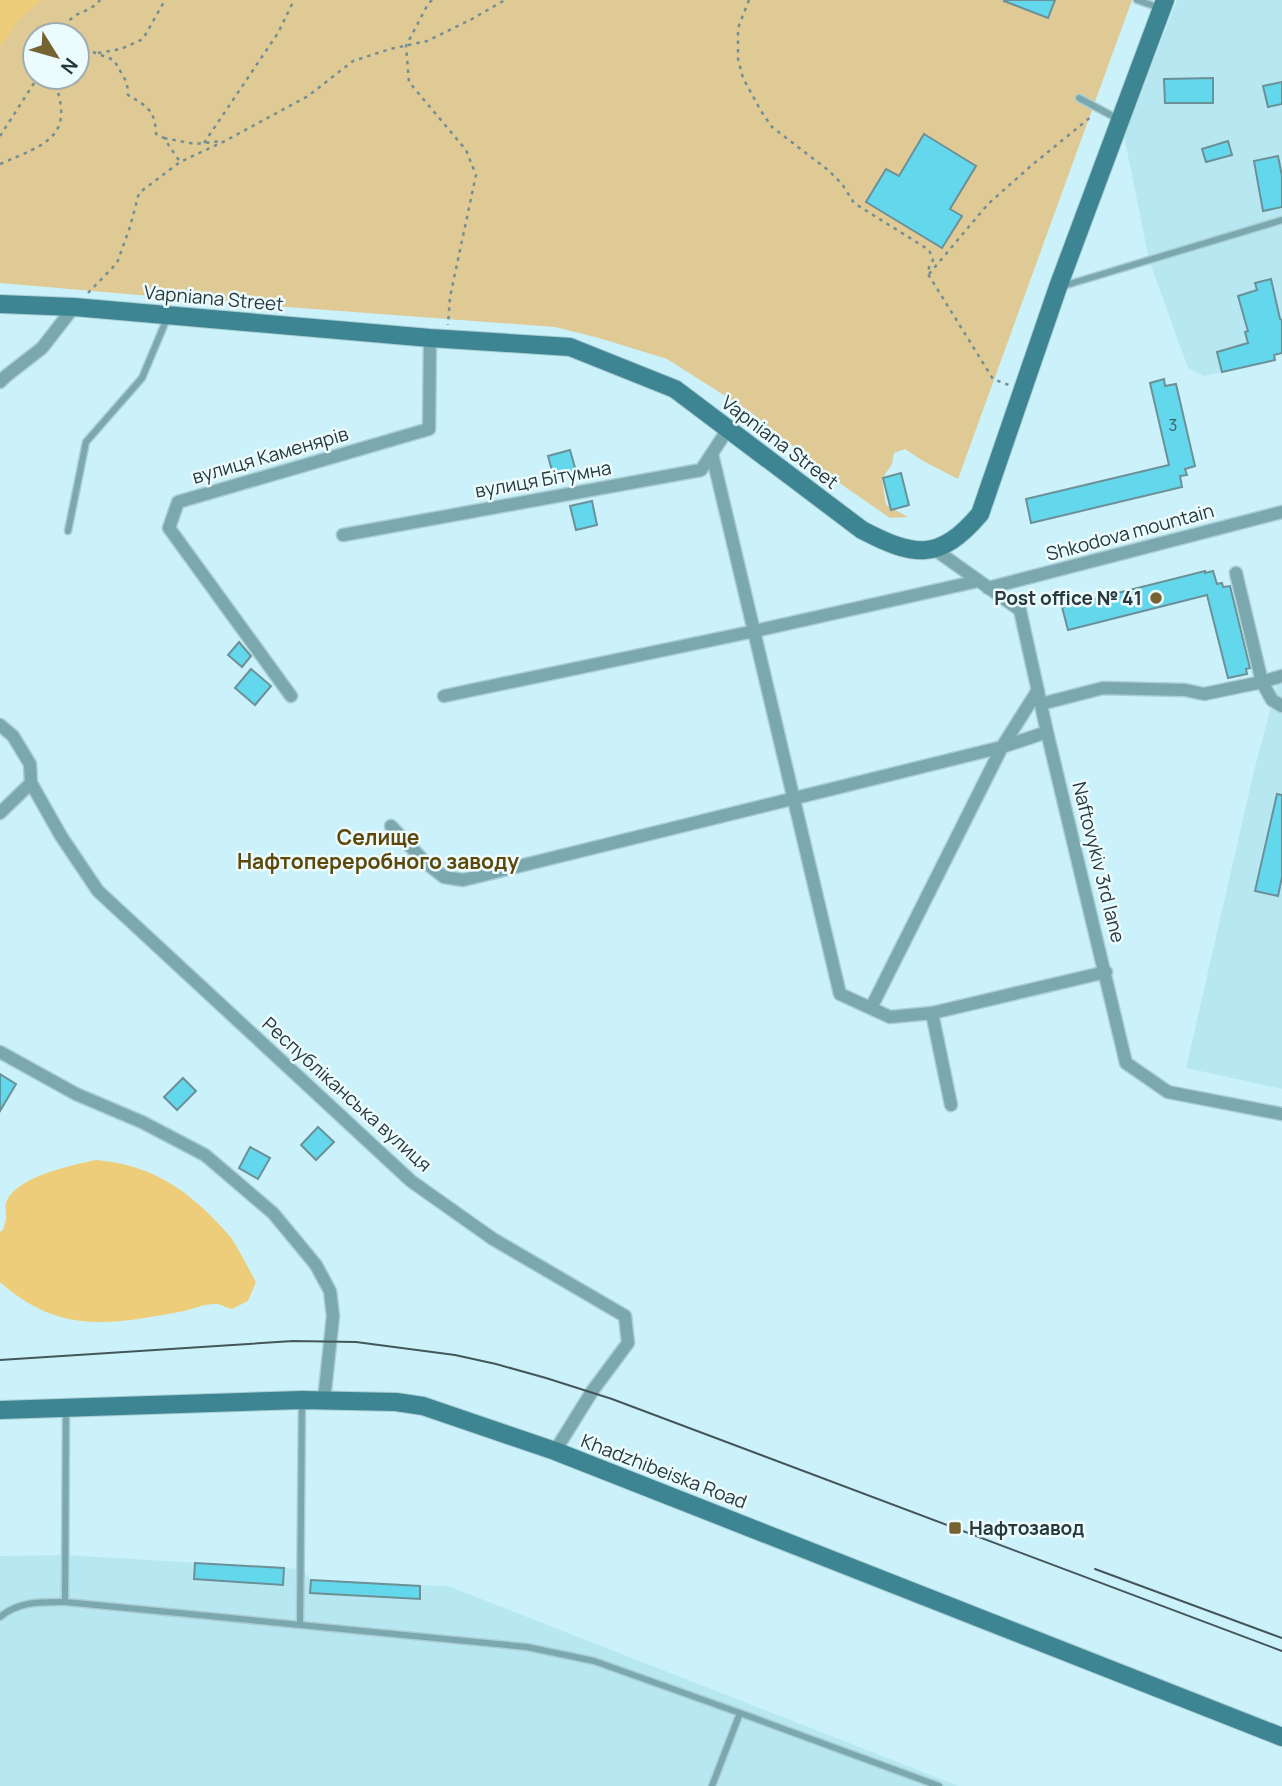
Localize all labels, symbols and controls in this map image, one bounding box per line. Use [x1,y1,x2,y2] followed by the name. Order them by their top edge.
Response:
[21,21,91,91] north arrow
[55,53,84,80] text: N
[143,279,285,317] street label: Vapniana Street
[716,389,844,495] street label: Vapniana Street
[1169,414,1177,436] house number: 3
[189,420,351,490] street label: вулиця Каменярів
[473,454,613,504] street label: вулиця Бітумна
[1043,497,1217,567] street label: Shkodova mountain
[994,585,1142,611] place label: Post office № 41
[1148,590,1164,606] marker: Post office № 41
[1066,779,1132,945] street label: Naftovykiv 3rd lane
[237,823,519,875] district label: Селище Нафтопереробного заводу
[257,1011,437,1177] street label: Республіканська вулиця
[577,1427,751,1515] street label: Khadzhibeiska Road
[969,1515,1084,1541] place label: Нафтозавод
[947,1520,963,1536] marker: Нафтозавод

